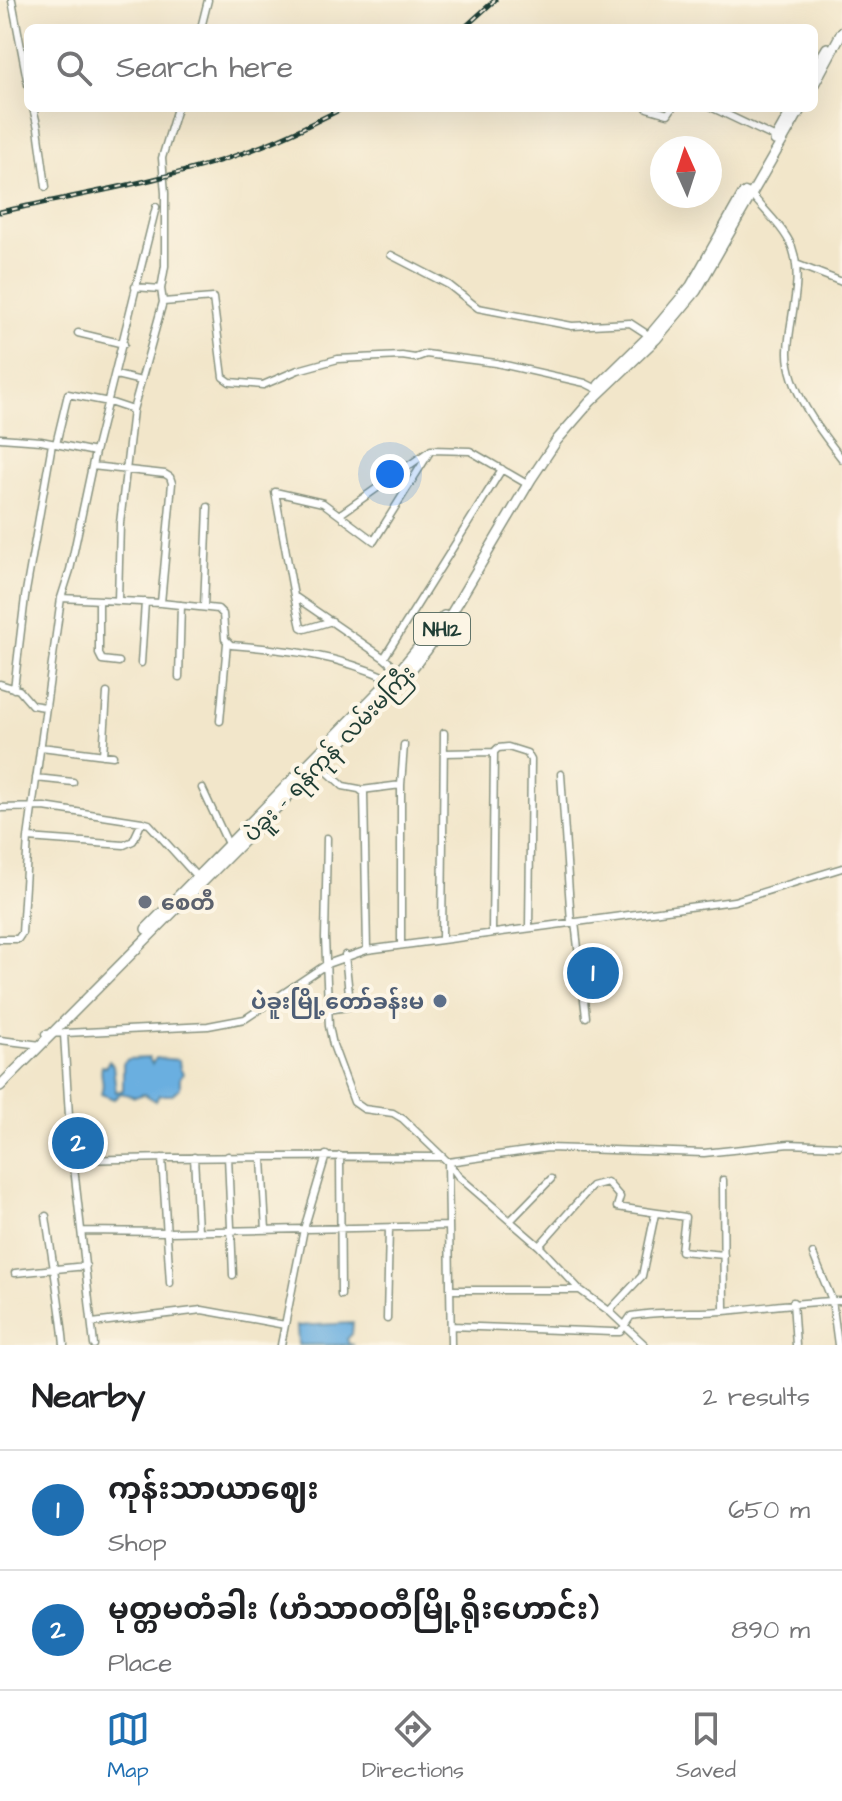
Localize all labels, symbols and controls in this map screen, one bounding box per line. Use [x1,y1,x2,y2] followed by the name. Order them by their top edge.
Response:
[24,24,818,112] search box
[52,46,96,90] icon: search
[116,47,293,89] text: Search here
[650,136,722,208] north arrow
[370,454,410,494] your location
[414,613,470,645] road number: NH12
[237,658,424,850] street label: ပဲခူး - ရန်ကုန် လမ်းမကြီး
[161,888,215,919] place label: စေတီ
[136,893,154,911] marker: စေတီ
[567,943,619,1003] pin: 1
[251,986,424,1019] place label: ပဲခူးမြို့တော်ခန်းမ
[431,992,449,1010] marker: ပဲခူးမြို့တော်ခန်းမ
[52,1113,104,1173] pin: 2
[32,1373,146,1421] text: Nearby
[702,1379,810,1415] text: 2 results
[108,1469,319,1511] text: ကုန်းသာယာဈေး
[56,1492,60,1528] text: 1
[728,1492,810,1528] text: 650 m
[108,1525,167,1561] text: Shop
[108,1589,599,1631] text: မုတ္တမတံခါး (ဟံသာဝတီမြို့ရိုးဟောင်း)
[51,1612,65,1648] text: 2
[731,1612,810,1648] text: 890 m
[108,1645,172,1681] text: Place
[106,1707,150,1786] tab: Map
[362,1707,464,1786] tab: Directions
[676,1707,736,1786] tab: Saved

